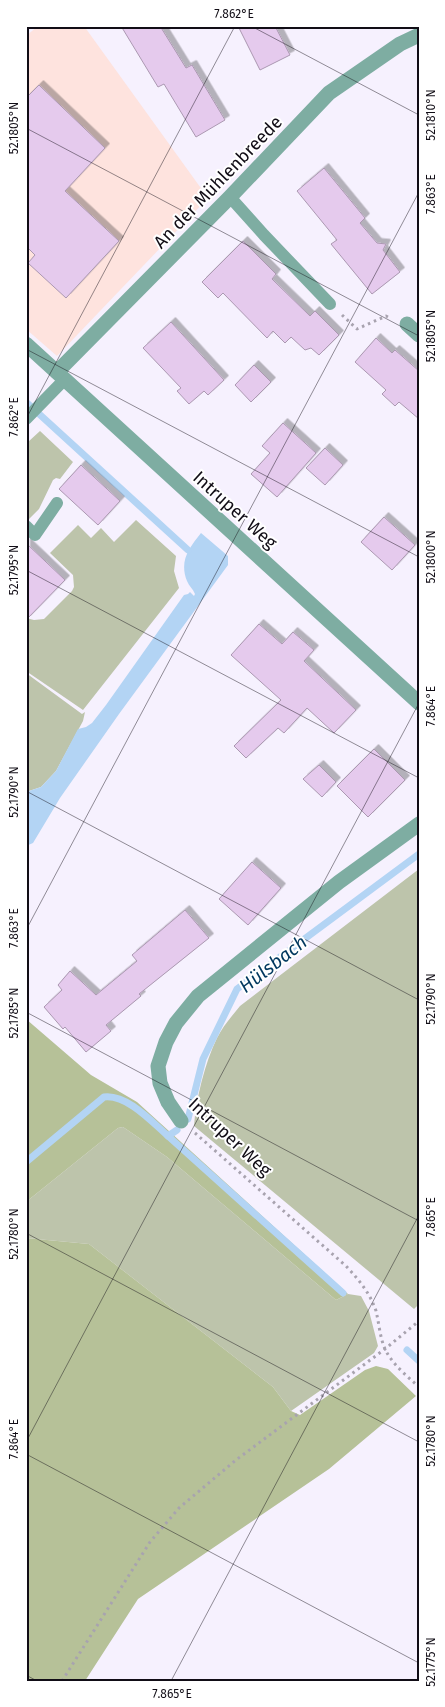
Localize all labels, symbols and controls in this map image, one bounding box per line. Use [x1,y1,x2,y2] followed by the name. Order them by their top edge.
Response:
[214,7,254,21] text: 7.862°E
[424,89,438,141] text: 52.1810°N
[7,102,21,154] text: 52.1805°N
[149,111,287,253] street label: An der Mühlenbreede
[424,174,438,214] text: 7.863°E
[424,310,438,362] text: 52.1805°N
[7,397,21,437] text: 7.862°E
[188,466,282,554] street label: Intruper Weg
[424,530,438,584] text: 52.1800°N
[7,545,21,595] text: 52.1795°N
[424,686,438,726] text: 7.864°E
[7,766,21,818] text: 52.1790°N
[7,908,21,948] text: 7.863°E
[234,930,312,998] water label: Hülsbach
[424,973,438,1025] text: 52.1790°N
[7,988,21,1038] text: 52.1785°N
[184,1093,277,1182] street label: Intruper Weg
[424,1197,438,1237] text: 7.865°E
[7,1208,21,1260] text: 52.1780°N
[424,1415,438,1467] text: 52.1780°N
[7,1419,21,1459] text: 7.864°E
[424,1637,438,1687] text: 52.1775°N
[152,1687,192,1701] text: 7.865°E

